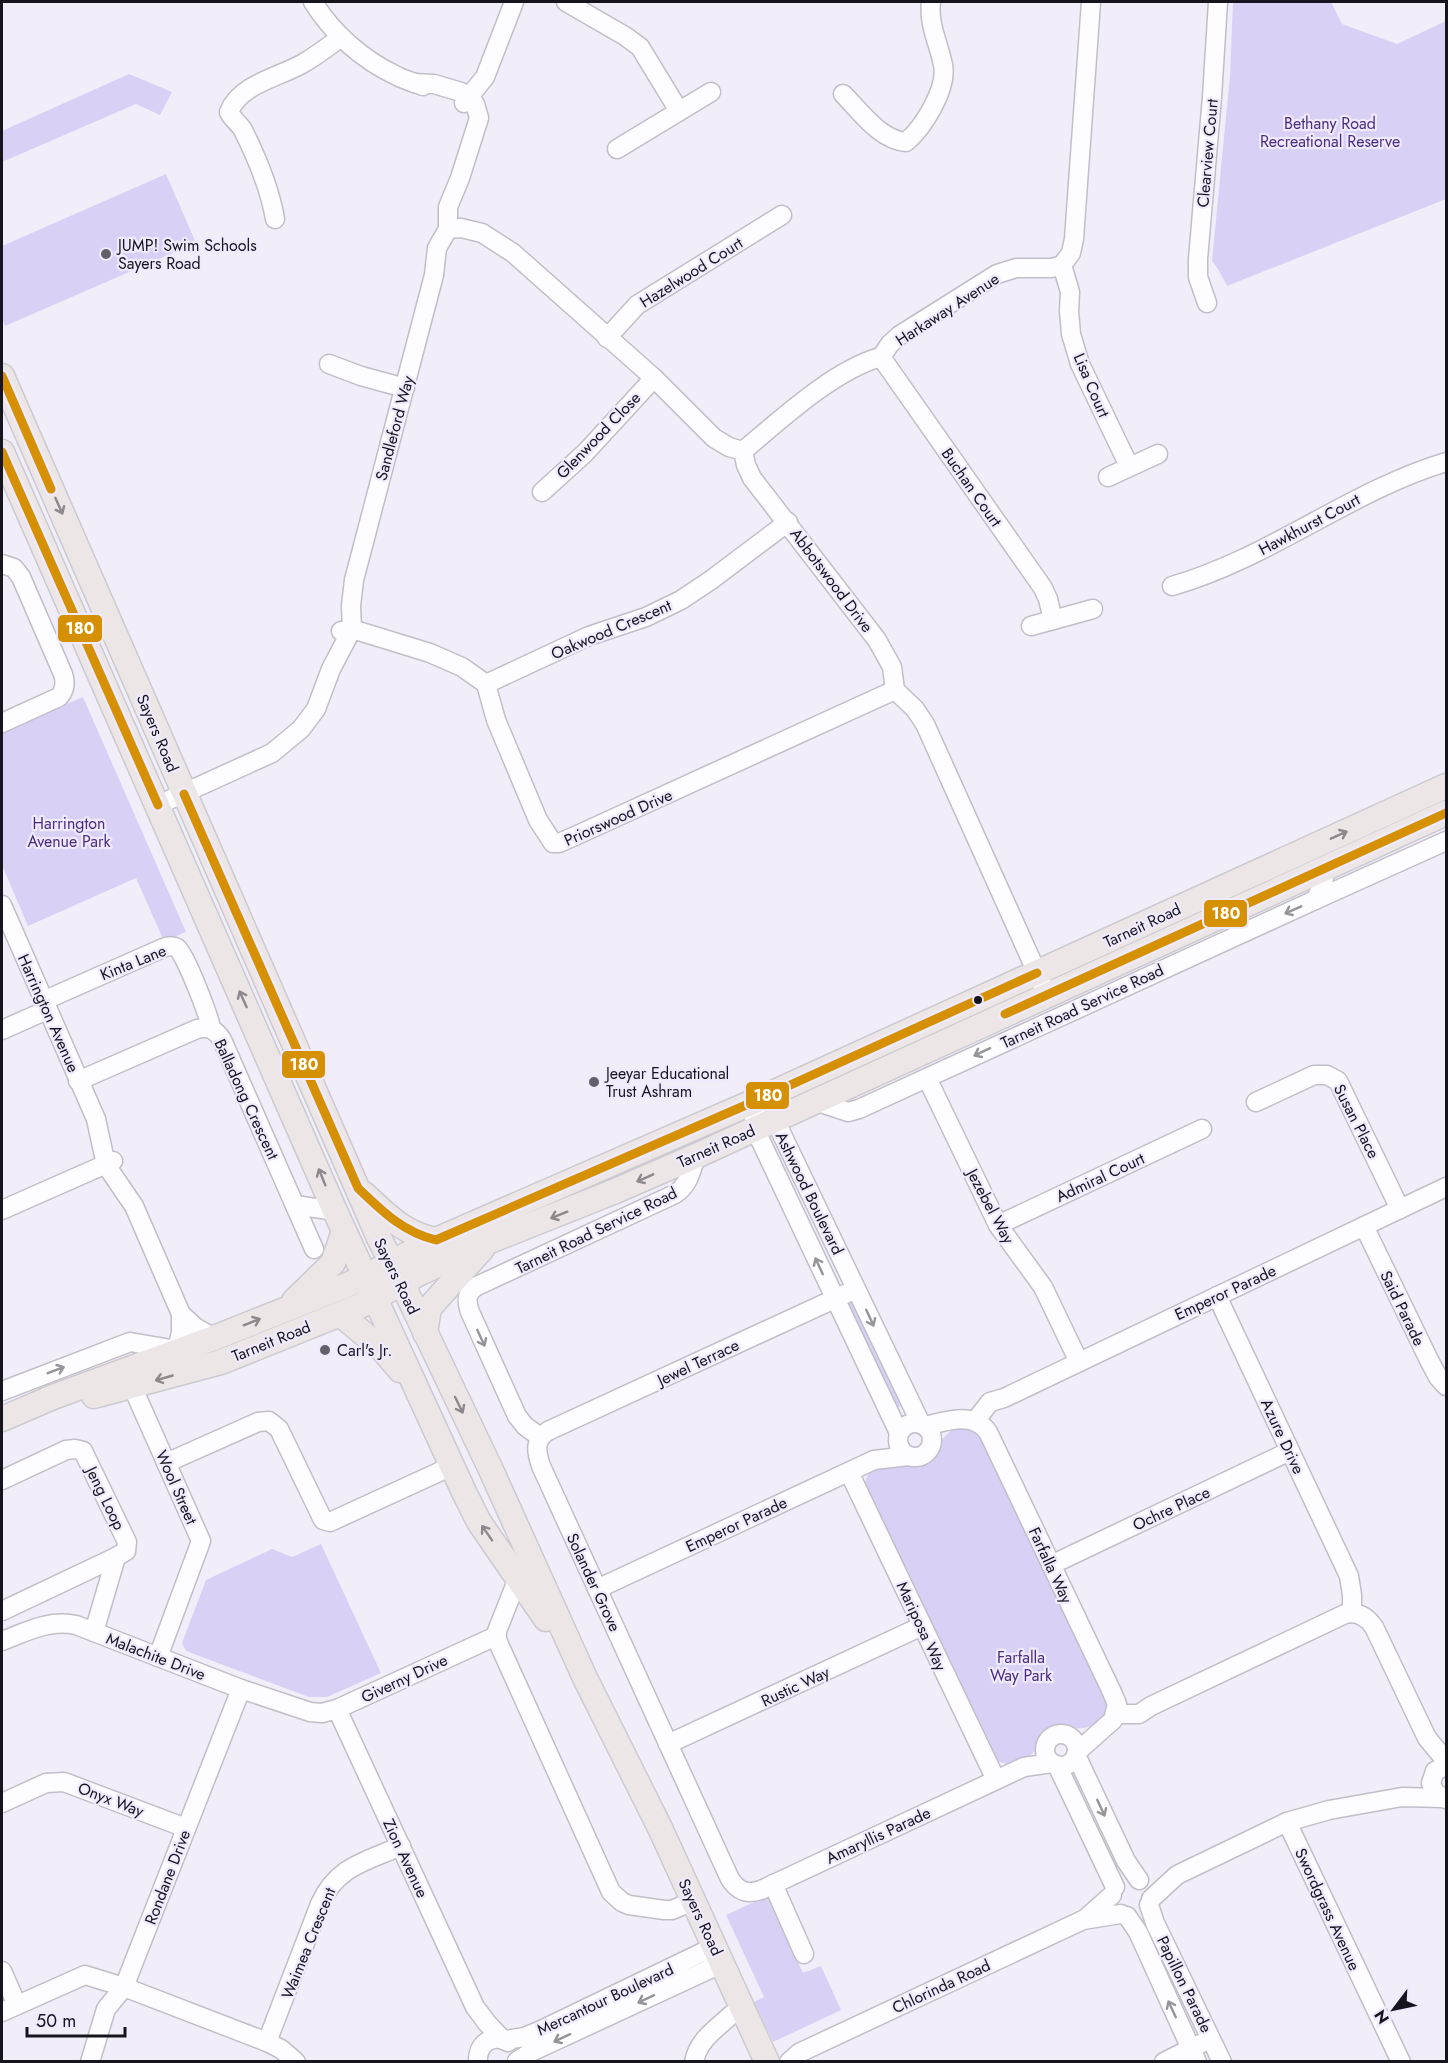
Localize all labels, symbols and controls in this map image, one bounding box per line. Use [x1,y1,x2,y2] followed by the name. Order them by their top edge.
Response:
[1191,98,1224,208] street label: Clearview Court
[1260,112,1400,153] park label: Bethany Road Recreational Reserve
[635,231,747,313] street label: Hazelwood Court
[116,234,257,275] place label: JUMP! Swim Schools Sayers Road
[99,247,113,261] marker: JUMP! Swim Schools Sayers Road
[891,267,1004,352] street label: Harkaway Avenue
[1068,350,1115,421] street label: Lisa Court
[369,372,420,483] street label: Sandleford Way
[551,387,646,484] street label: Glenwood Close
[936,443,1007,532] street label: Buchan Court
[1254,488,1364,561] street label: Hawkhurst Court
[53,497,65,515] one-way arrow
[785,523,879,637] street label: Abbotswood Drive
[547,594,675,665] street label: Oakwood Crescent
[57,614,103,643] line badge: 180
[66,617,94,640] text: 180
[131,691,184,776] street label: Sayers Road
[560,783,676,852] street label: Priorswood Drive
[27,812,112,853] park label: Harrington Avenue Park
[1329,829,1347,840] one-way arrow
[1100,897,1185,953] street label: Tarneit Road
[1203,899,1248,928] line badge: 180
[1212,902,1240,925] text: 180
[1284,905,1303,916] one-way arrow
[97,939,170,986] street label: Kinta Lane
[12,950,85,1076] street label: Harrington Avenue
[997,959,1167,1054] street label: Tarneit Road Service Road
[237,990,248,1008] one-way arrow
[972,994,984,1006] unlabelled marker
[208,1035,285,1164] street label: Balladong Crescent
[974,1047,992,1059] one-way arrow
[281,1050,326,1079] line badge: 180
[290,1053,318,1076] text: 180
[604,1062,729,1103] place label: Jeeyar Educational Trust Ashram
[587,1075,601,1089] marker: Jeeyar Educational Trust Ashram
[1328,1080,1385,1162] street label: Susan Place
[745,1081,790,1110] line badge: 180
[754,1084,782,1107] text: 180
[674,1119,759,1174] street label: Tarneit Road
[770,1128,849,1259] street label: Ashwood Boulevard
[1052,1147,1148,1208] street label: Admiral Court
[960,1163,1020,1249] street label: Jezebel Way
[316,1168,327,1187] one-way arrow
[636,1173,655,1184] one-way arrow
[512,1181,681,1280] street label: Tarneit Road Service Road
[550,1210,568,1221] one-way arrow
[368,1234,425,1318] street label: Sayers Road
[813,1258,825,1276] one-way arrow
[1171,1259,1280,1326] street label: Emperor Parade
[1374,1267,1431,1350] street label: Said Parade
[865,1308,877,1326] one-way arrow
[228,1315,314,1368] street label: Tarneit Road
[242,1316,260,1327] one-way arrow
[476,1328,488,1346] one-way arrow
[652,1333,743,1392] street label: Jewel Terrace
[337,1339,392,1362] place label: Carl's Jr.
[318,1343,332,1357] marker: Carl's Jr.
[46,1363,65,1374] one-way arrow
[155,1373,174,1384] one-way arrow
[454,1395,466,1413] one-way arrow
[1255,1395,1310,1478] street label: Azure Drive
[150,1447,203,1528] street label: Wool Street
[79,1461,131,1534] street label: Jeng Loop
[1129,1480,1214,1536] street label: Ochre Place
[682,1491,791,1558] street label: Emperor Parade
[1023,1523,1079,1608] street label: Farfalla Way
[481,1526,493,1542] one-way arrow
[561,1529,626,1635] street label: Solander Grove
[891,1578,953,1675] street label: Mariposa Way
[103,1627,209,1686] street label: Malachite Drive
[990,1646,1053,1687] park label: Farfalla Way Park
[357,1648,451,1708] street label: Giverny Drive
[757,1660,834,1712] street label: Rustic Way
[75,1776,148,1823] street label: Onyx Way
[1096,1798,1108,1816] one-way arrow
[822,1801,934,1870] street label: Amaryllis Parade
[377,1815,434,1901] street label: Zion Avenue
[139,1826,196,1928] street label: Rondane Drive
[1289,1844,1366,1974] street label: Swordgrass Avenue
[673,1875,728,1960] street label: Sayers Road
[276,1884,341,2002] street label: Waimea Crescent
[1151,1932,1218,2036] street label: Papillon Parade
[888,1954,994,2019] street label: Chlorinda Road
[533,1958,677,2041] street label: Mercantour Boulevard
[1364,1979,1424,2039] north arrow
[638,1994,656,2006] one-way arrow
[27,2000,124,2038] scale bar
[1166,2000,1178,2018] one-way arrow
[1369,2005,1395,2028] text: N
[36,2008,76,2034] text: 50 m
[554,2033,572,2044] one-way arrow

